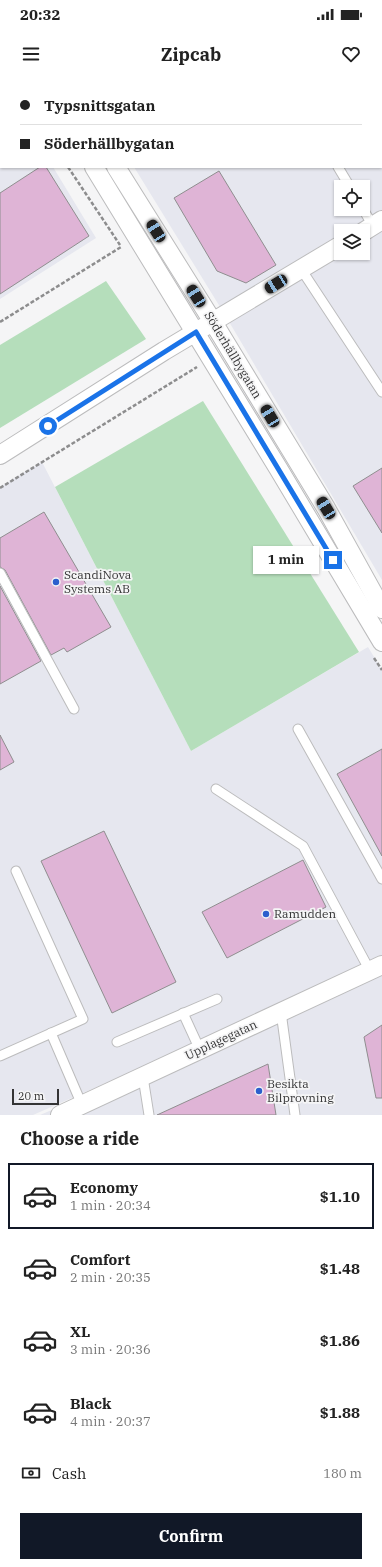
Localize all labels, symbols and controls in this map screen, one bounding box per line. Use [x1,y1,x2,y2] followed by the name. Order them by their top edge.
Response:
[20,5,61,24] text: 20:32
[20,43,42,65] icon: menu
[161,43,221,66] text: Zipcab
[340,43,362,65] icon: heart
[44,96,155,115] text: Typsnittsgatan
[44,134,175,153] text: Söderhällbygatan
[334,180,370,260] map controls
[334,180,370,216] button: locate
[145,218,167,244] car
[334,224,370,260] button: layers
[263,273,289,295] car
[185,283,207,309] car
[202,308,265,401] street label: Söderhällbygatan
[259,403,281,429] car
[39,417,57,435] route start
[315,495,337,521] car
[253,546,319,574] callout: 1 min
[268,551,304,568] text: 1 min
[324,551,342,569] route end
[64,567,132,596] place label: ScandiNova Systems AB
[51,577,61,587] marker: ScandiNova Systems AB
[274,906,337,921] place label: Ramudden
[261,909,271,919] marker: Ramudden
[182,1016,260,1063] street label: Upplagegatan
[267,1076,334,1105] place label: Besikta Bilprovning
[254,1086,264,1096] marker: Besikta Bilprovning
[12,1087,59,1106] scale bar
[18,1089,44,1103] text: 20 m
[20,1127,139,1150] text: Choose a ride
[22,1178,58,1214] icon: car
[70,1178,138,1197] text: Economy
[320,1187,360,1206] text: $1.10
[70,1197,151,1214] text: 1 min · 20:34
[22,1250,58,1286] icon: car
[70,1250,130,1269] text: Comfort
[320,1259,360,1278] text: $1.48
[70,1269,151,1286] text: 2 min · 20:35
[22,1322,58,1358] icon: car
[70,1322,90,1341] text: XL
[320,1331,360,1350] text: $1.86
[70,1341,151,1358] text: 3 min · 20:36
[22,1394,58,1430] icon: car
[70,1394,111,1413] text: Black
[320,1403,360,1422] text: $1.88
[70,1413,151,1430] text: 4 min · 20:37
[20,1462,42,1484] icon: cash
[52,1464,86,1483] text: Cash
[323,1465,362,1482] text: 180 m
[20,1513,362,1559] button: Confirm

